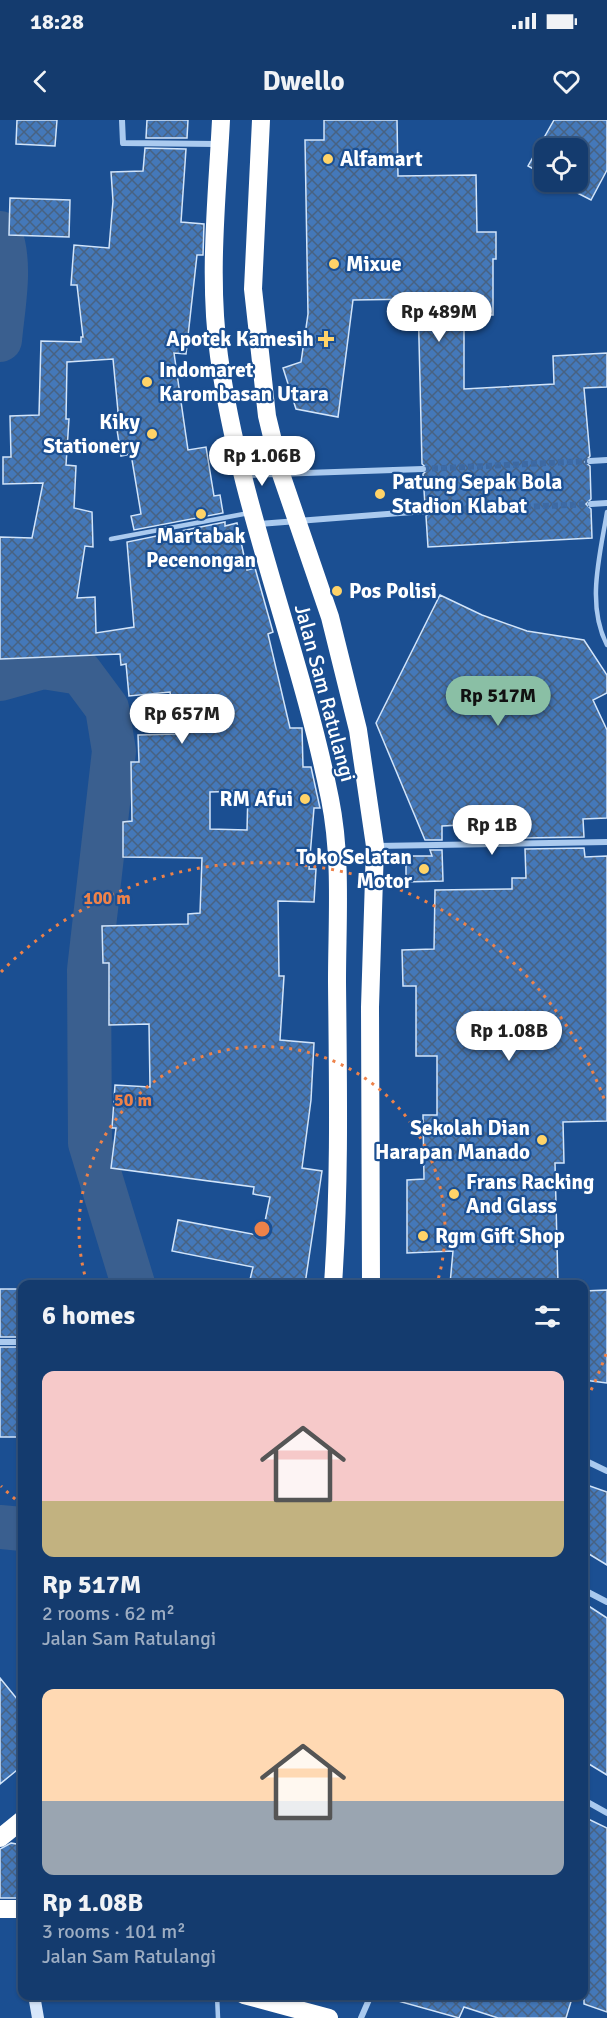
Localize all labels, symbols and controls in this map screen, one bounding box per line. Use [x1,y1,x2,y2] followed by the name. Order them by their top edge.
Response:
[30,8,84,35] text: 18:28
[24,65,57,98] icon: back
[262,65,345,98] text: Dwello
[550,65,583,98] icon: heart
[534,138,588,192] map controls
[534,138,588,192] button: locate
[340,146,423,172] place label: Alfamart
[321,152,335,166] marker: Alfamart
[346,251,402,277] place label: Mixue
[327,257,341,271] marker: Mixue
[384,292,494,343] pin: Rp 489M
[401,299,477,324] text: Rp 489M
[166,326,314,352] place label: Apotek Kamesih
[319,332,333,346] marker: Apotek Kamesih
[159,357,329,407] place label: Indomaret Karombasan Utara
[140,375,154,389] marker: Indomaret Karombasan Utara
[43,409,141,459] place label: Kiky Stationery
[145,427,159,441] marker: Kiky Stationery
[200,436,324,487] pin: Rp 1.06B
[223,443,301,468] text: Rp 1.06B
[392,469,563,519] place label: Patung Sepak Bola Stadion Klabat
[373,487,387,501] marker: Patung Sepak Bola Stadion Klabat
[194,507,208,521] marker: Martabak Pecenongan
[146,523,256,573] place label: Martabak Pecenongan
[349,578,437,604] place label: Pos Polisi
[330,584,344,598] marker: Pos Polisi
[289,601,361,785] street label: Jalan Sam Ratulangi
[443,676,553,727] pin: Rp 517M
[460,683,536,708] text: Rp 517M
[127,694,237,745] pin: Rp 657M
[144,701,220,726] text: Rp 657M
[220,786,293,812] place label: RM Afui
[298,792,312,806] marker: RM Afui
[450,805,534,856] pin: Rp 1B
[467,812,517,837] text: Rp 1B
[296,844,413,894] place label: Toko Selatan Motor
[417,862,431,876] marker: Toko Selatan Motor
[83,887,131,909] text: 100 m
[447,1011,571,1062] pin: Rp 1.08B
[470,1018,548,1043] text: Rp 1.08B
[114,1089,152,1111] text: 50 m
[375,1115,530,1165] place label: Sekolah Dian Harapan Manado
[535,1133,549,1147] marker: Sekolah Dian Harapan Manado
[466,1169,594,1219] place label: Frans Racking And Glass
[447,1187,461,1201] marker: Frans Racking And Glass
[252,1219,272,1239] centre of rings
[435,1223,565,1249] place label: Rgm Gift Shop
[416,1229,430,1243] marker: Rgm Gift Shop
[42,1300,135,1332] text: 6 homes
[531,1300,564,1333] icon: filters
[249,1410,357,1518] icon: home
[42,1569,142,1601] text: Rp 517M
[42,1601,175,1626] text: 2 rooms · 62 m²
[42,1626,216,1651] text: Jalan Sam Ratulangi
[249,1728,357,1836] icon: home
[42,1887,143,1919] text: Rp 1.08B
[42,1919,186,1944] text: 3 rooms · 101 m²
[42,1944,216,1969] text: Jalan Sam Ratulangi

